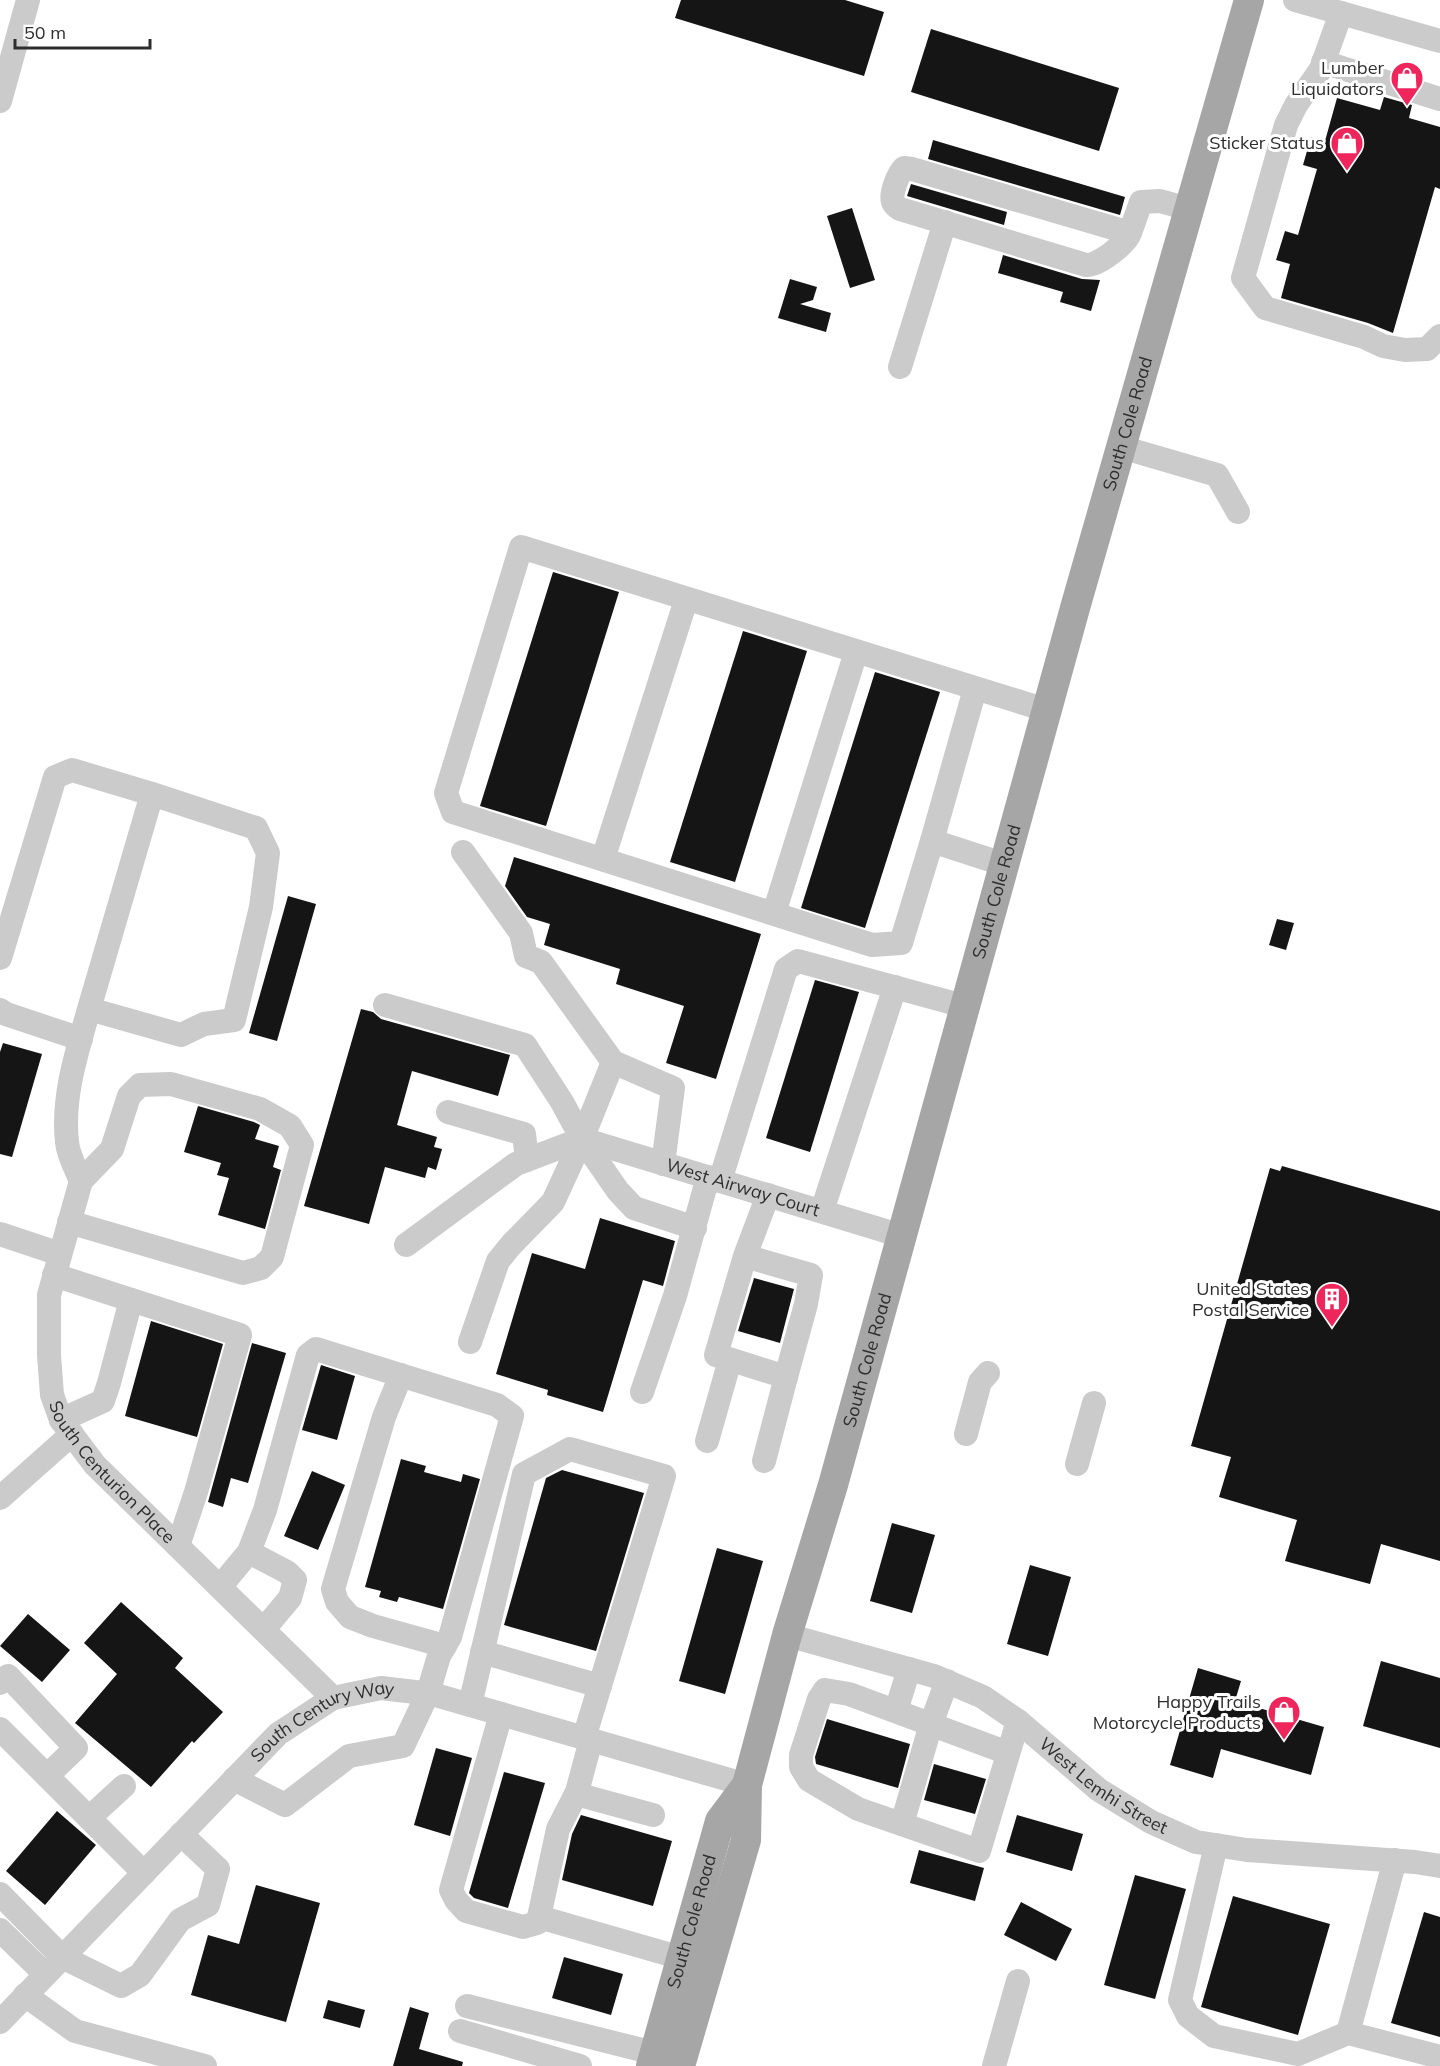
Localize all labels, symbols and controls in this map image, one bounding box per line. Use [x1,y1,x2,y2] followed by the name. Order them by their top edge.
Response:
[15,12,150,50] scale bar
[24,21,66,44] text: 50 m
[1291,56,1384,100] place label: Lumber Liquidators
[1389,60,1425,107] shop icon: Lumber Liquidators
[1329,125,1365,172] shop icon: Sticker Status
[1209,131,1324,154] place label: Sticker Status
[1097,354,1157,493] street label: South Cole Road
[967,822,1026,961] street label: South Cole Road
[663,1153,823,1221] street label: West Airway Court
[1192,1277,1309,1321] place label: United States Postal Service
[1314,1281,1350,1328] building icon: United States Postal Service
[837,1290,896,1430] street label: South Cole Road
[44,1397,180,1548] street label: South Centurion Place
[245,1675,396,1767] street label: South Century Way
[1093,1690,1261,1734] place label: Happy Trails Motorcycle Products
[1266,1694,1302,1741] shop icon: Happy Trails Motorcycle Products
[1034,1732,1171,1839] street label: West Lemhi Street
[661,1852,721,1991] street label: South Cole Road

